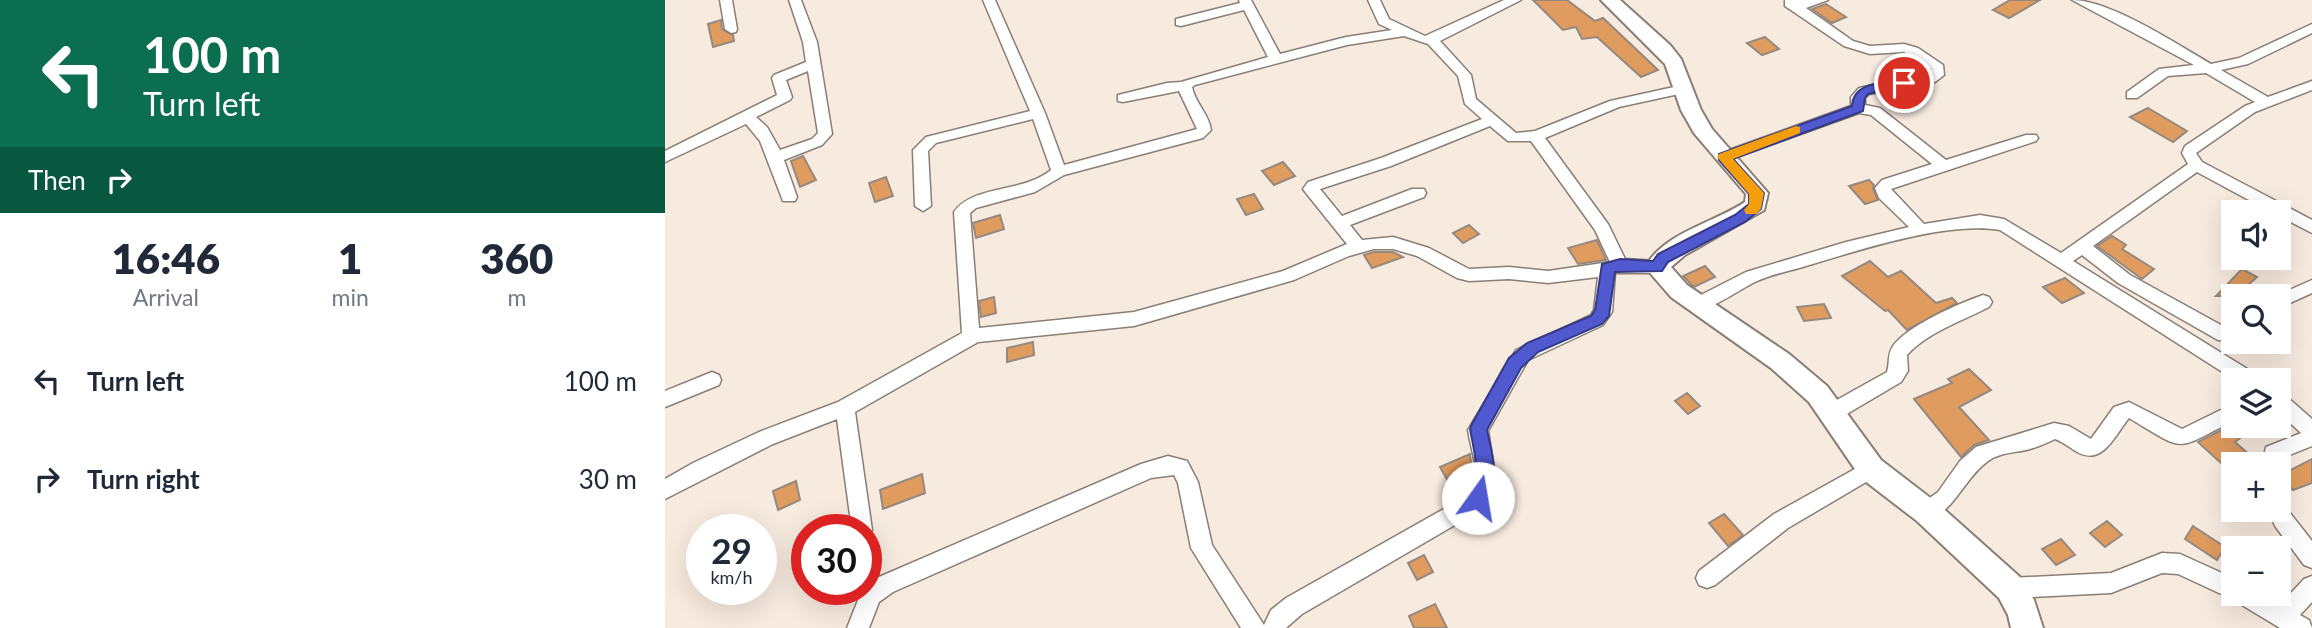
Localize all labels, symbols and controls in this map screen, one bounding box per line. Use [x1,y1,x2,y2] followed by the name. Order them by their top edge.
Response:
[143,25,281,83] text: 100 m
[28,28,119,119] icon: left
[1874,53,1934,113] pin
[1885,64,1923,102] icon: arrive
[143,84,260,123] text: Turn left
[100,161,138,199] icon: right
[28,164,86,196] text: Then
[2221,200,2291,606] map controls
[2221,200,2291,270] button: sound
[112,233,220,283] text: 16:46
[338,233,362,283] text: 1
[480,233,553,283] text: 360
[133,283,199,311] text: Arrival
[332,283,369,311] text: min
[507,283,526,311] text: m
[2221,284,2291,354] button: search
[28,362,66,400] icon: left
[87,365,184,397] text: Turn left
[564,365,637,397] text: 100 m
[2221,368,2291,438] button: layers
[2221,452,2291,522] button: +
[28,460,66,498] icon: right
[1441,461,1515,535] position arrow
[87,463,200,495] text: Turn right
[579,463,637,495] text: 30 m
[791,514,882,605] speed limit sign: 30
[711,529,752,571] text: 29
[2221,536,2291,606] button: −
[710,566,753,588] text: km/h

